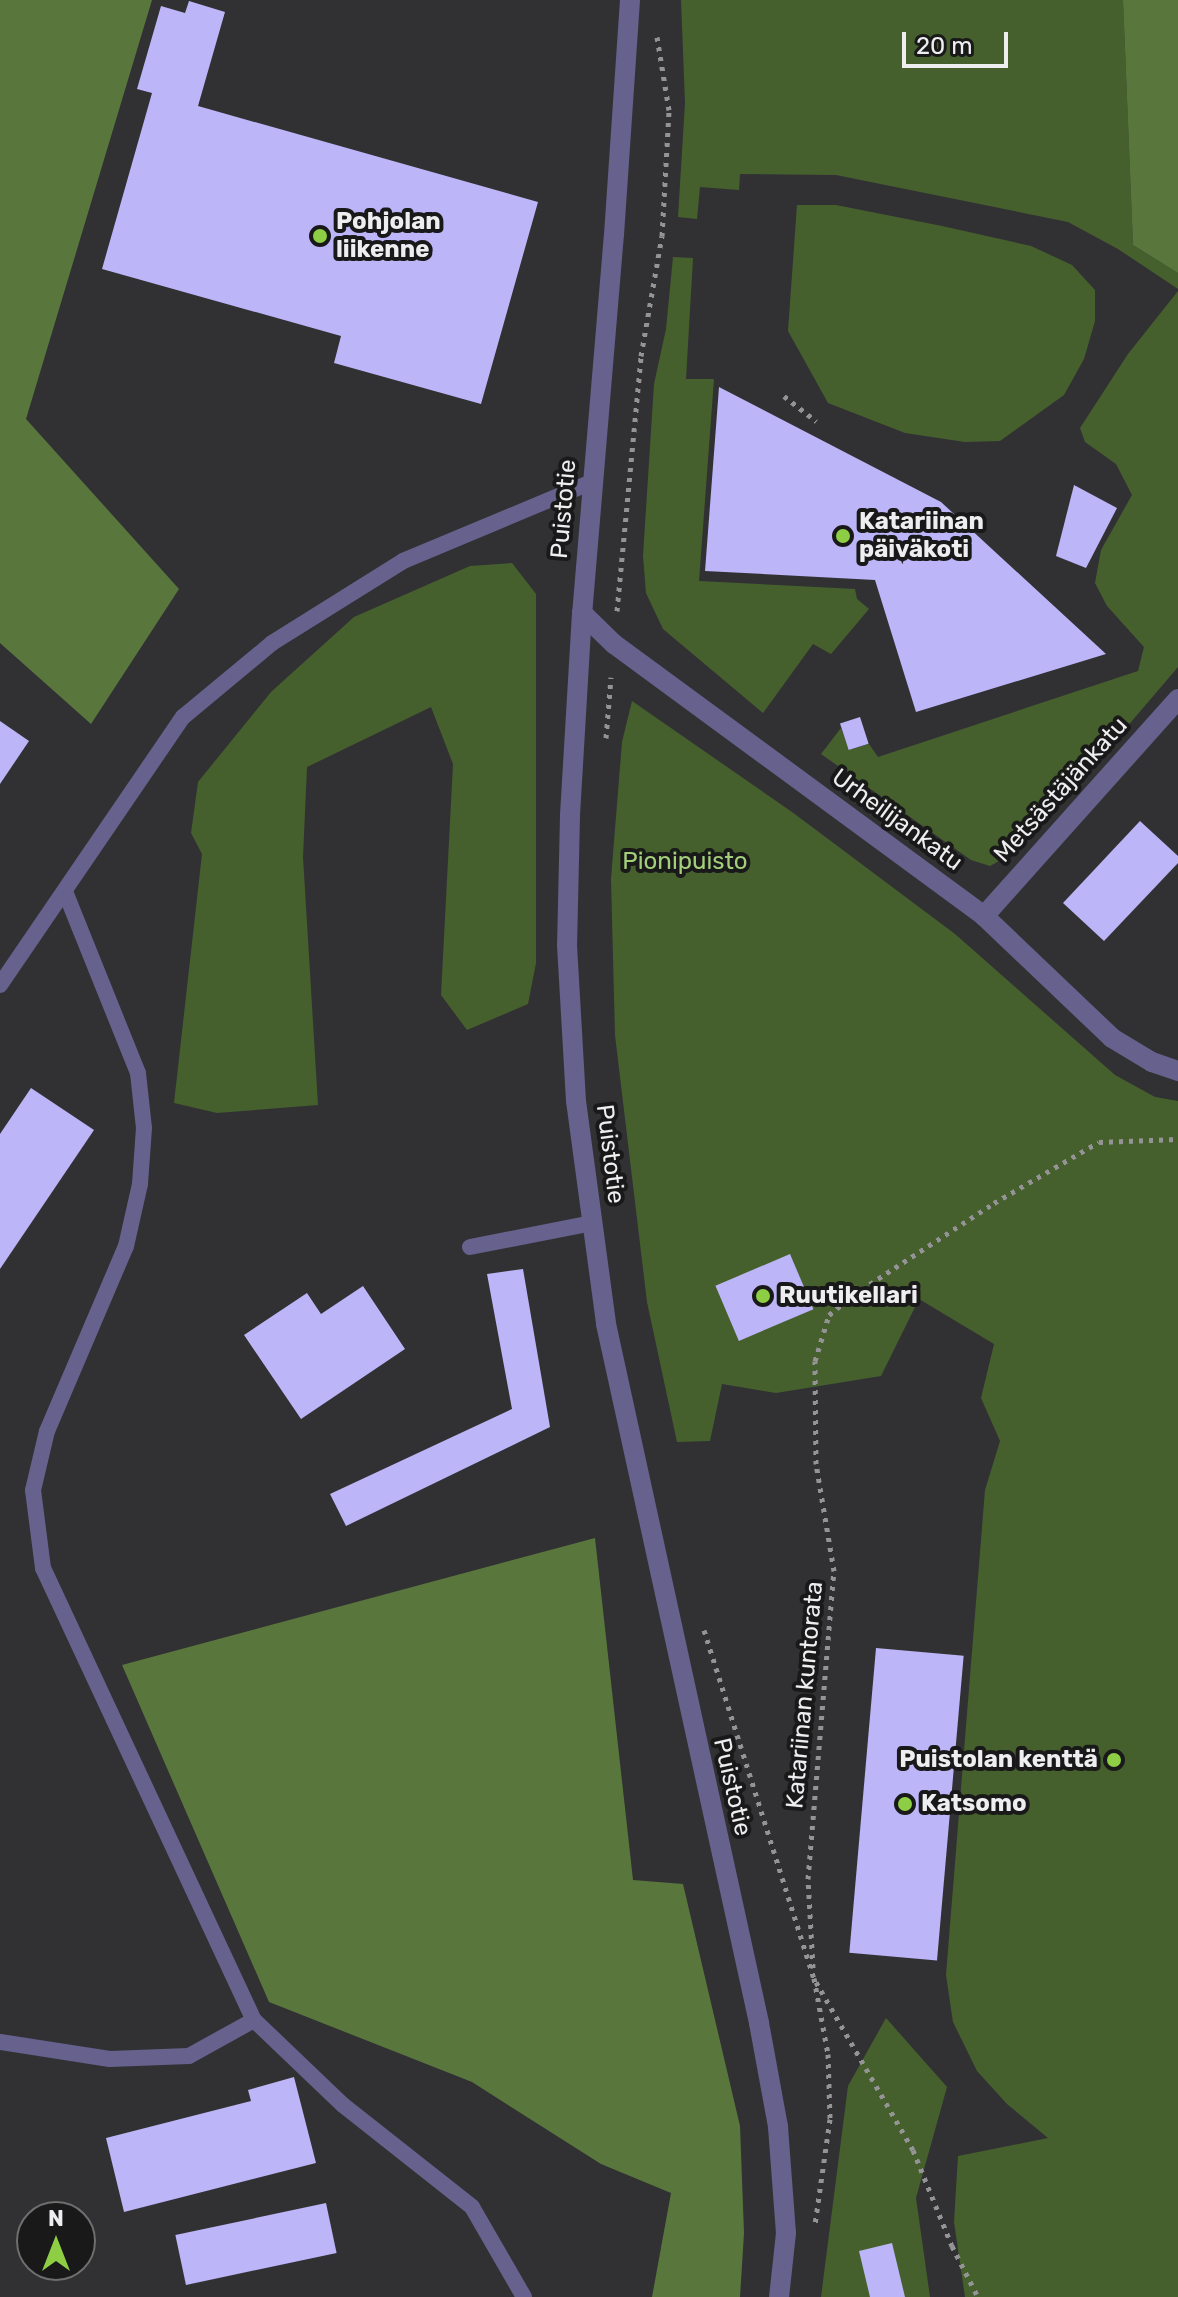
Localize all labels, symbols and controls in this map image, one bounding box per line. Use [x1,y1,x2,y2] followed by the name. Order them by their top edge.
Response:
[906,16,1012,66] scale bar
[916,32,973,60] text: 20 m
[336,208,441,264] place label: Pohjolan liikenne
[311,227,329,245] marker: Pohjolan liikenne
[545,458,583,560] street label: Puistotie
[859,508,984,564] place label: Katariinan päiväkoti
[834,527,852,545] marker: Katariinan päiväkoti
[988,711,1134,869] street label: Metsästäjänkatu
[826,763,968,877] street label: Urheilijankatu
[622,848,748,876] park label: Pionipuisto
[590,1103,630,1205] street label: Puistotie
[779,1282,918,1310] place label: Ruutikellari
[754,1287,772,1305] marker: Ruutikellari
[781,1580,829,1810] street label: Katariinan kuntorata
[707,1735,757,1839] street label: Puistotie
[899,1746,1098,1774] place label: Puistolan kenttä
[1105,1751,1123,1769] marker: Puistolan kenttä
[921,1790,1027,1818] place label: Katsomo
[896,1795,914,1813] marker: Katsomo
[16,2201,96,2281] north arrow
[48,2205,64,2232] text: N

